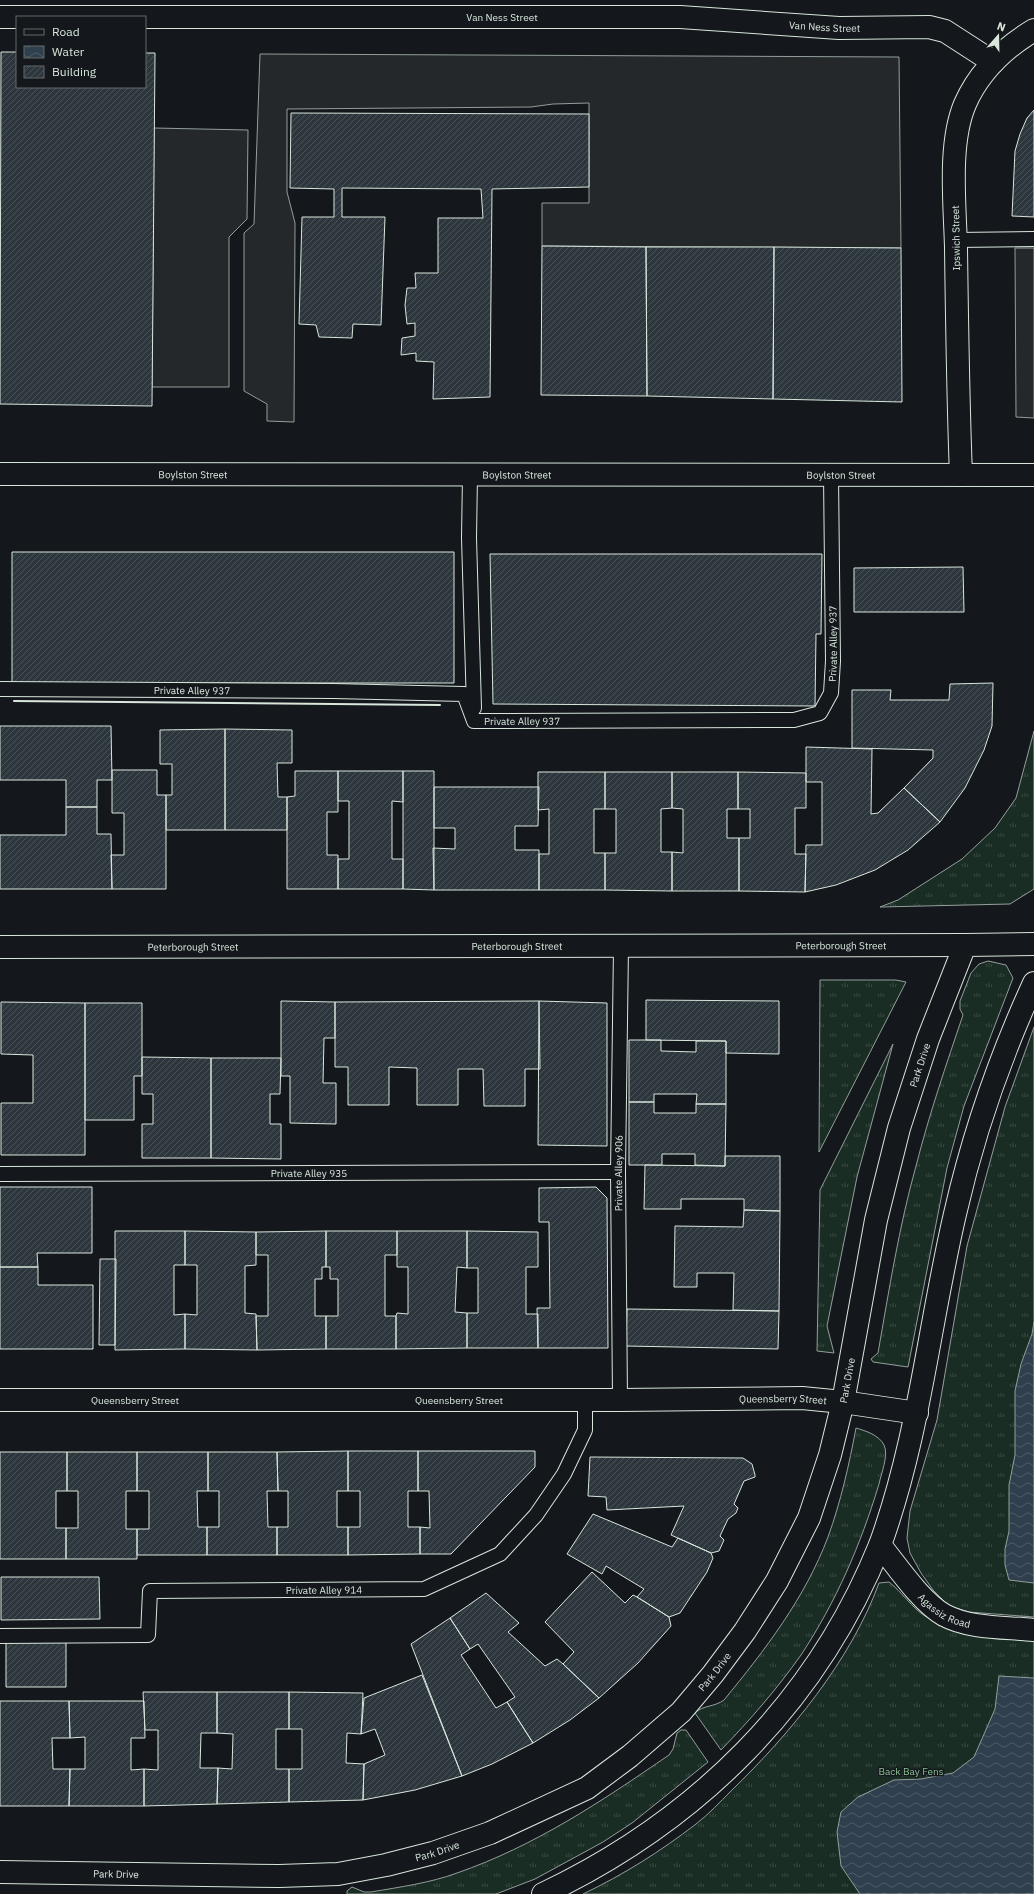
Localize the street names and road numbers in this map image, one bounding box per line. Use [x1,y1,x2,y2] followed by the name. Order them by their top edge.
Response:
[466,11,538,24] street label: Van Ness Street
[789,18,861,35] street label: Van Ness Street
[949,205,963,271] street label: Ipswich Street
[158,468,228,481] street label: Boylston Street
[482,468,552,481] street label: Boylston Street
[806,468,876,481] street label: Boylston Street
[825,605,840,682] street label: Private Alley 937
[154,683,230,697] street label: Private Alley 937
[484,714,560,727] street label: Private Alley 937
[471,939,563,953] street label: Peterborough Street
[795,939,887,952] street label: Peterborough Street
[147,940,239,953] street label: Peterborough Street
[906,1041,933,1089] street label: Park Drive
[611,1135,625,1211] street label: Private Alley 906
[271,1166,347,1180] street label: Private Alley 935
[836,1356,858,1404] street label: Park Drive
[739,1391,828,1407] street label: Queensberry Street
[91,1394,179,1407] street label: Queensberry Street
[415,1394,503,1407] street label: Queensberry Street
[286,1583,362,1597] street label: Private Alley 914
[916,1590,972,1630] street label: Agassiz Road
[695,1649,734,1694] street label: Park Drive
[414,1838,462,1864] street label: Park Drive
[93,1867,140,1880] street label: Park Drive

